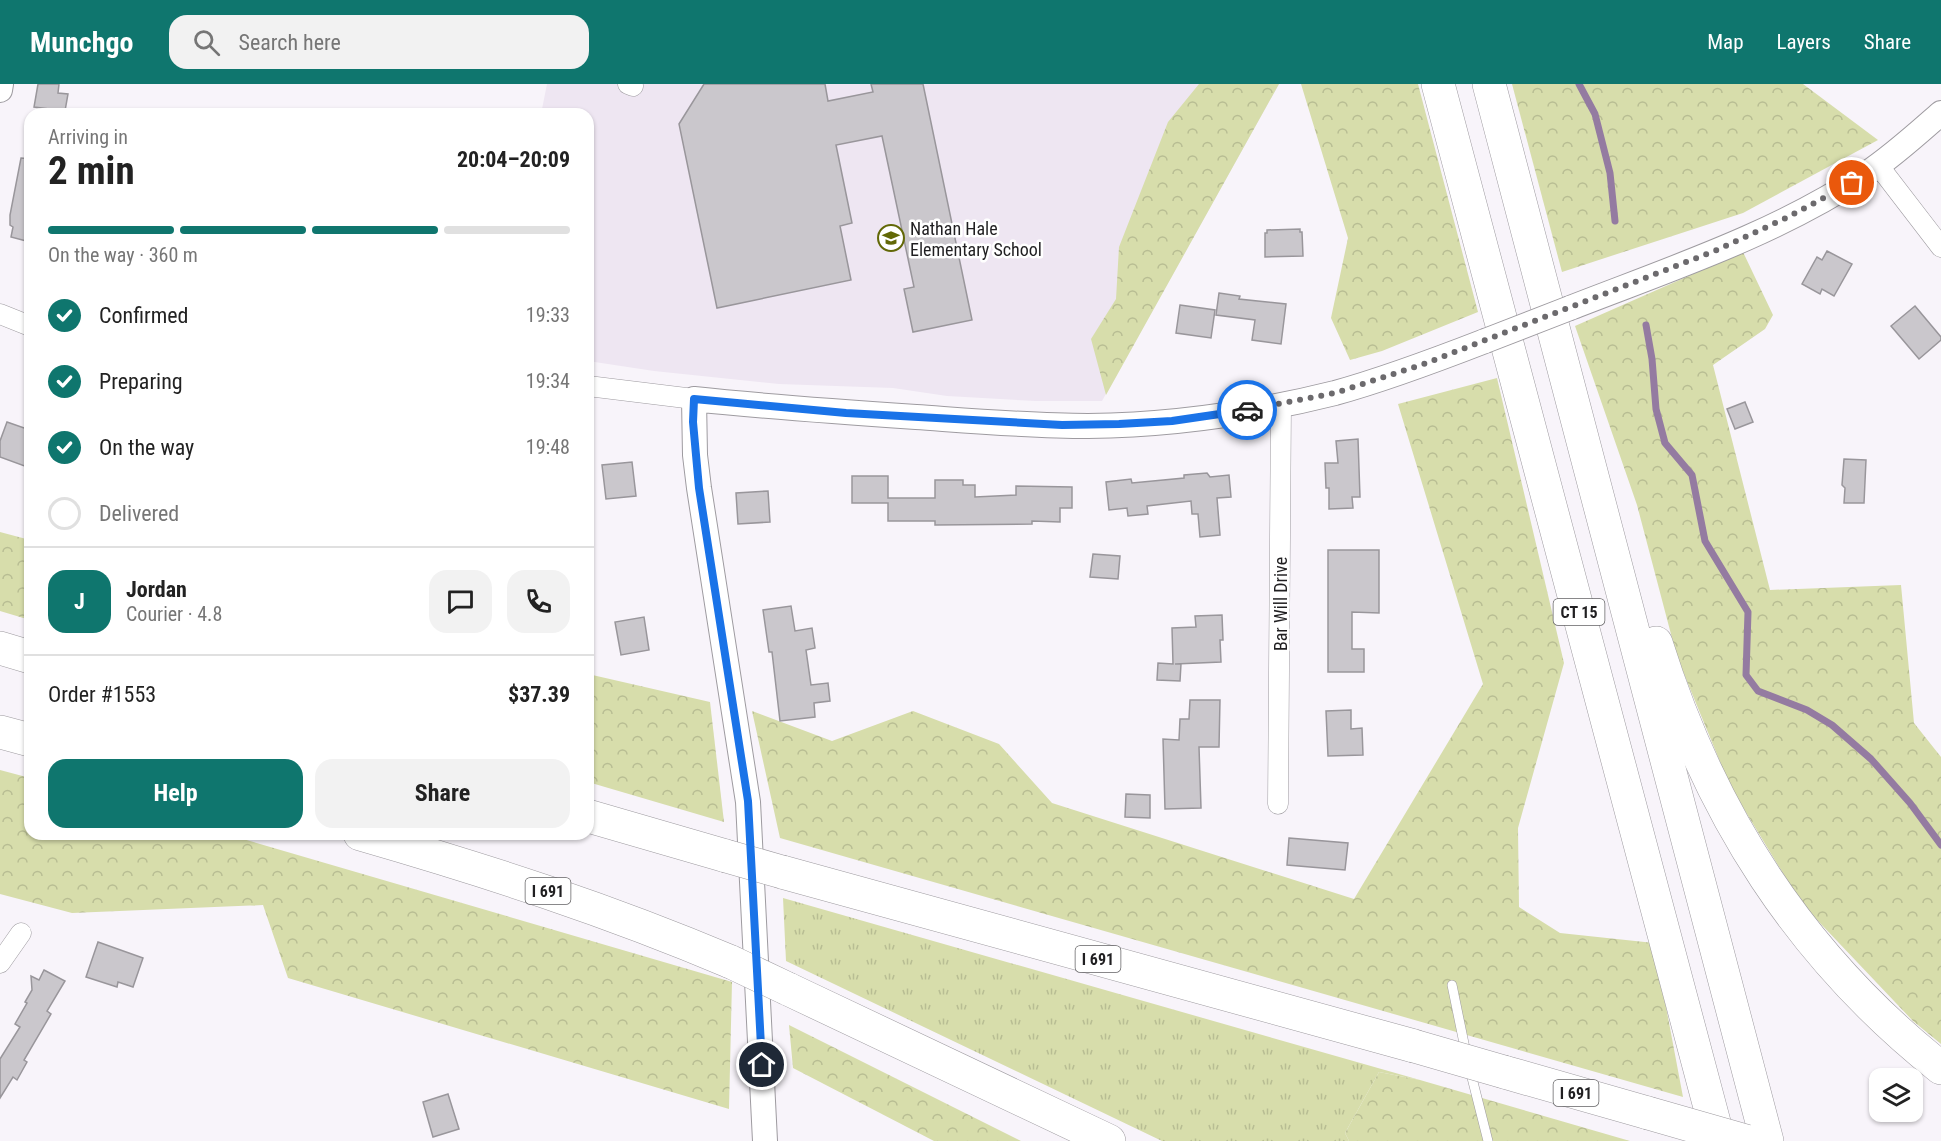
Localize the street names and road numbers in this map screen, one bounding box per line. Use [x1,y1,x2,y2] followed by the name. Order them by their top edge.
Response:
[1270,557,1291,651] street label: Bar Will Drive
[1554,599,1604,625] road number: CT 15
[526,878,570,904] road number: I 691
[1076,946,1120,972] road number: I 691
[1554,1080,1598,1106] road number: I 691

